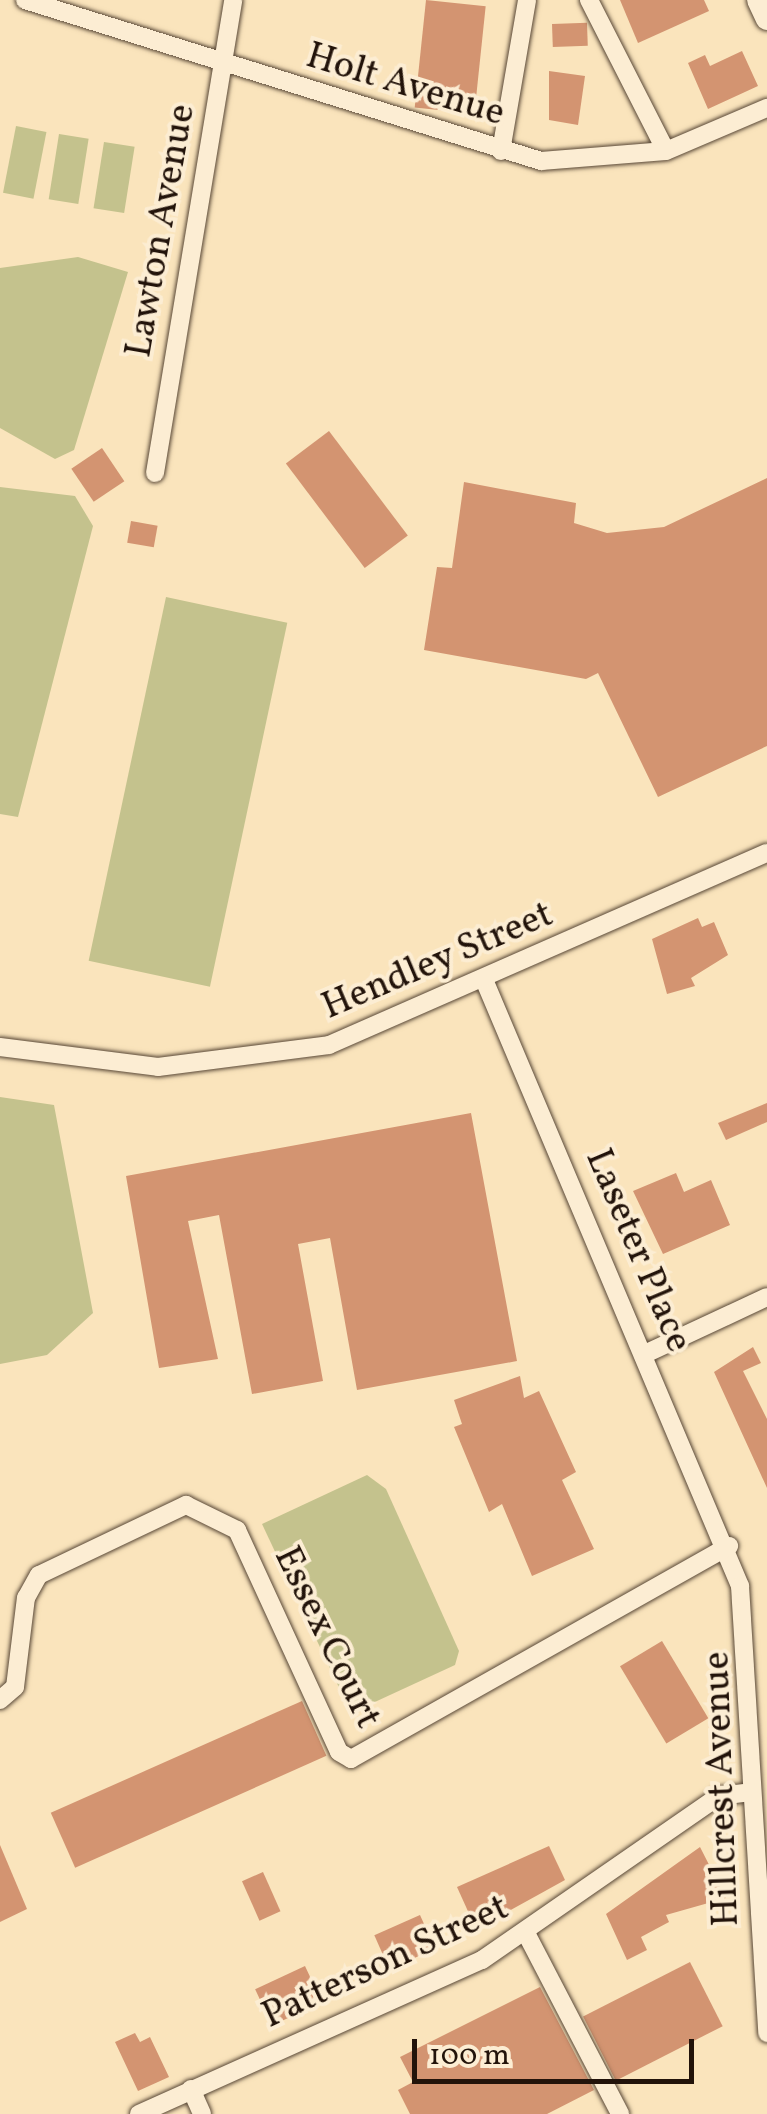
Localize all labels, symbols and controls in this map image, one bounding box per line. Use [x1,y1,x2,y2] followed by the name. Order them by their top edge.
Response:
[300,34,510,138] street label: Holt Avenue
[117,101,207,361] street label: Lawton Avenue
[315,893,561,1031] street label: Hendley Street
[574,1143,700,1359] street label: Laseter Place
[262,1540,390,1736] street label: Essex Court
[695,1651,751,1927] street label: Hillcrest Avenue
[256,1886,516,2040] street label: Patterson Street
[417,2019,700,2081] scale bar
[429,2035,510,2077] text: 100 m

